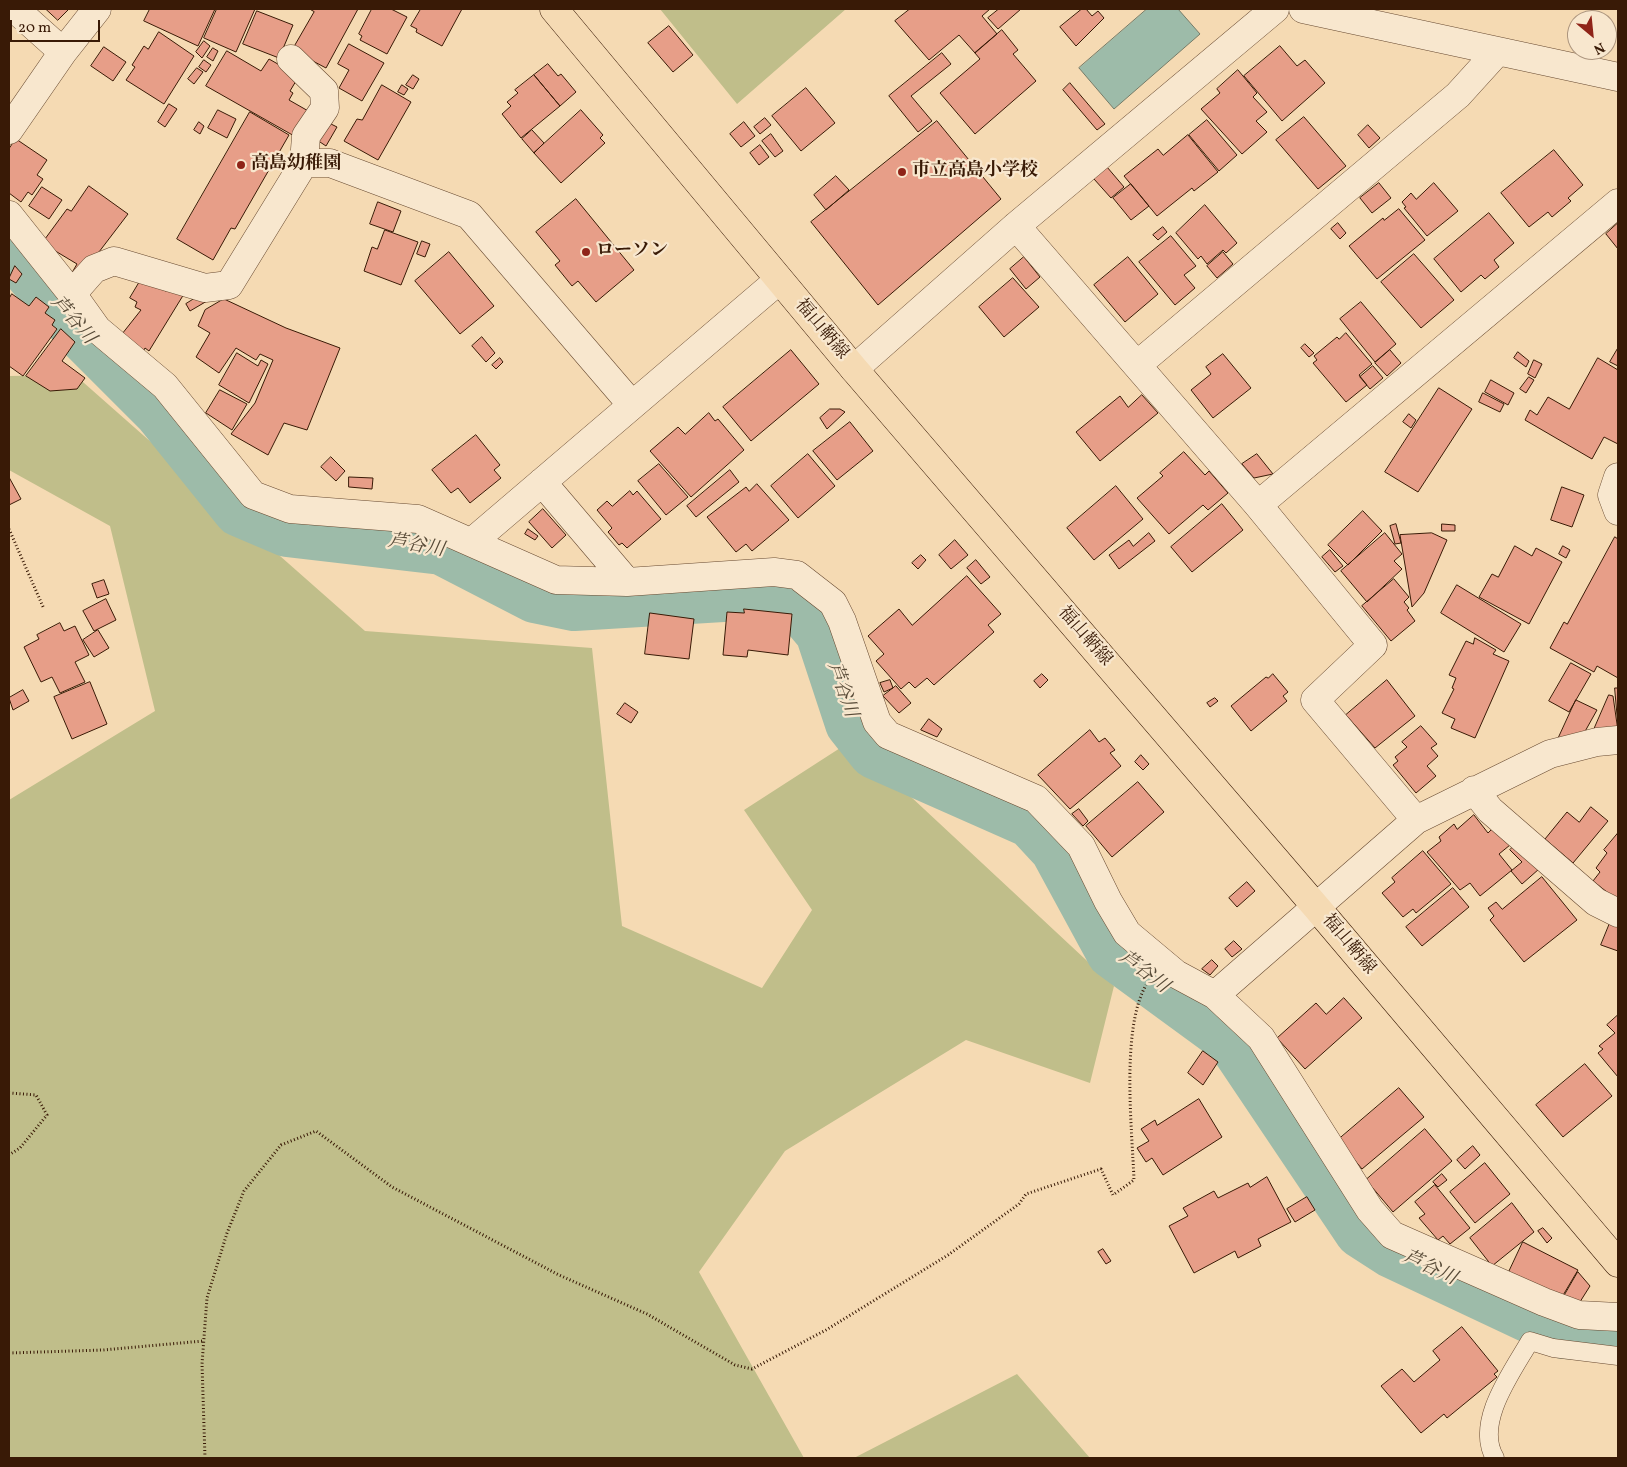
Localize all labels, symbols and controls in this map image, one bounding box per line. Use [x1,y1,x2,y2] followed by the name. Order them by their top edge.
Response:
[12,10,102,42] scale bar
[1567,10,1617,60] north arrow
[18,18,51,39] text: 20 m
[1590,37,1608,59] text: N
[251,154,341,176] place label: 高島幼稚園
[235,159,247,171] marker: 高島幼稚園
[912,161,1038,183] place label: 市立高島小学校
[896,166,908,178] marker: 市立高島小学校
[596,241,668,263] place label: ローソン
[580,246,592,258] marker: ローソン
[45,292,99,350] water label: 芦谷川
[790,295,852,365] street label: 福山鞆線
[386,531,446,563] water label: 芦谷川
[1052,603,1116,671] street label: 福山鞆線
[821,659,861,721] water label: 芦谷川
[1317,910,1379,980] street label: 福山鞆線
[1113,947,1173,999] water label: 芦谷川
[1398,1247,1460,1291] water label: 芦谷川

